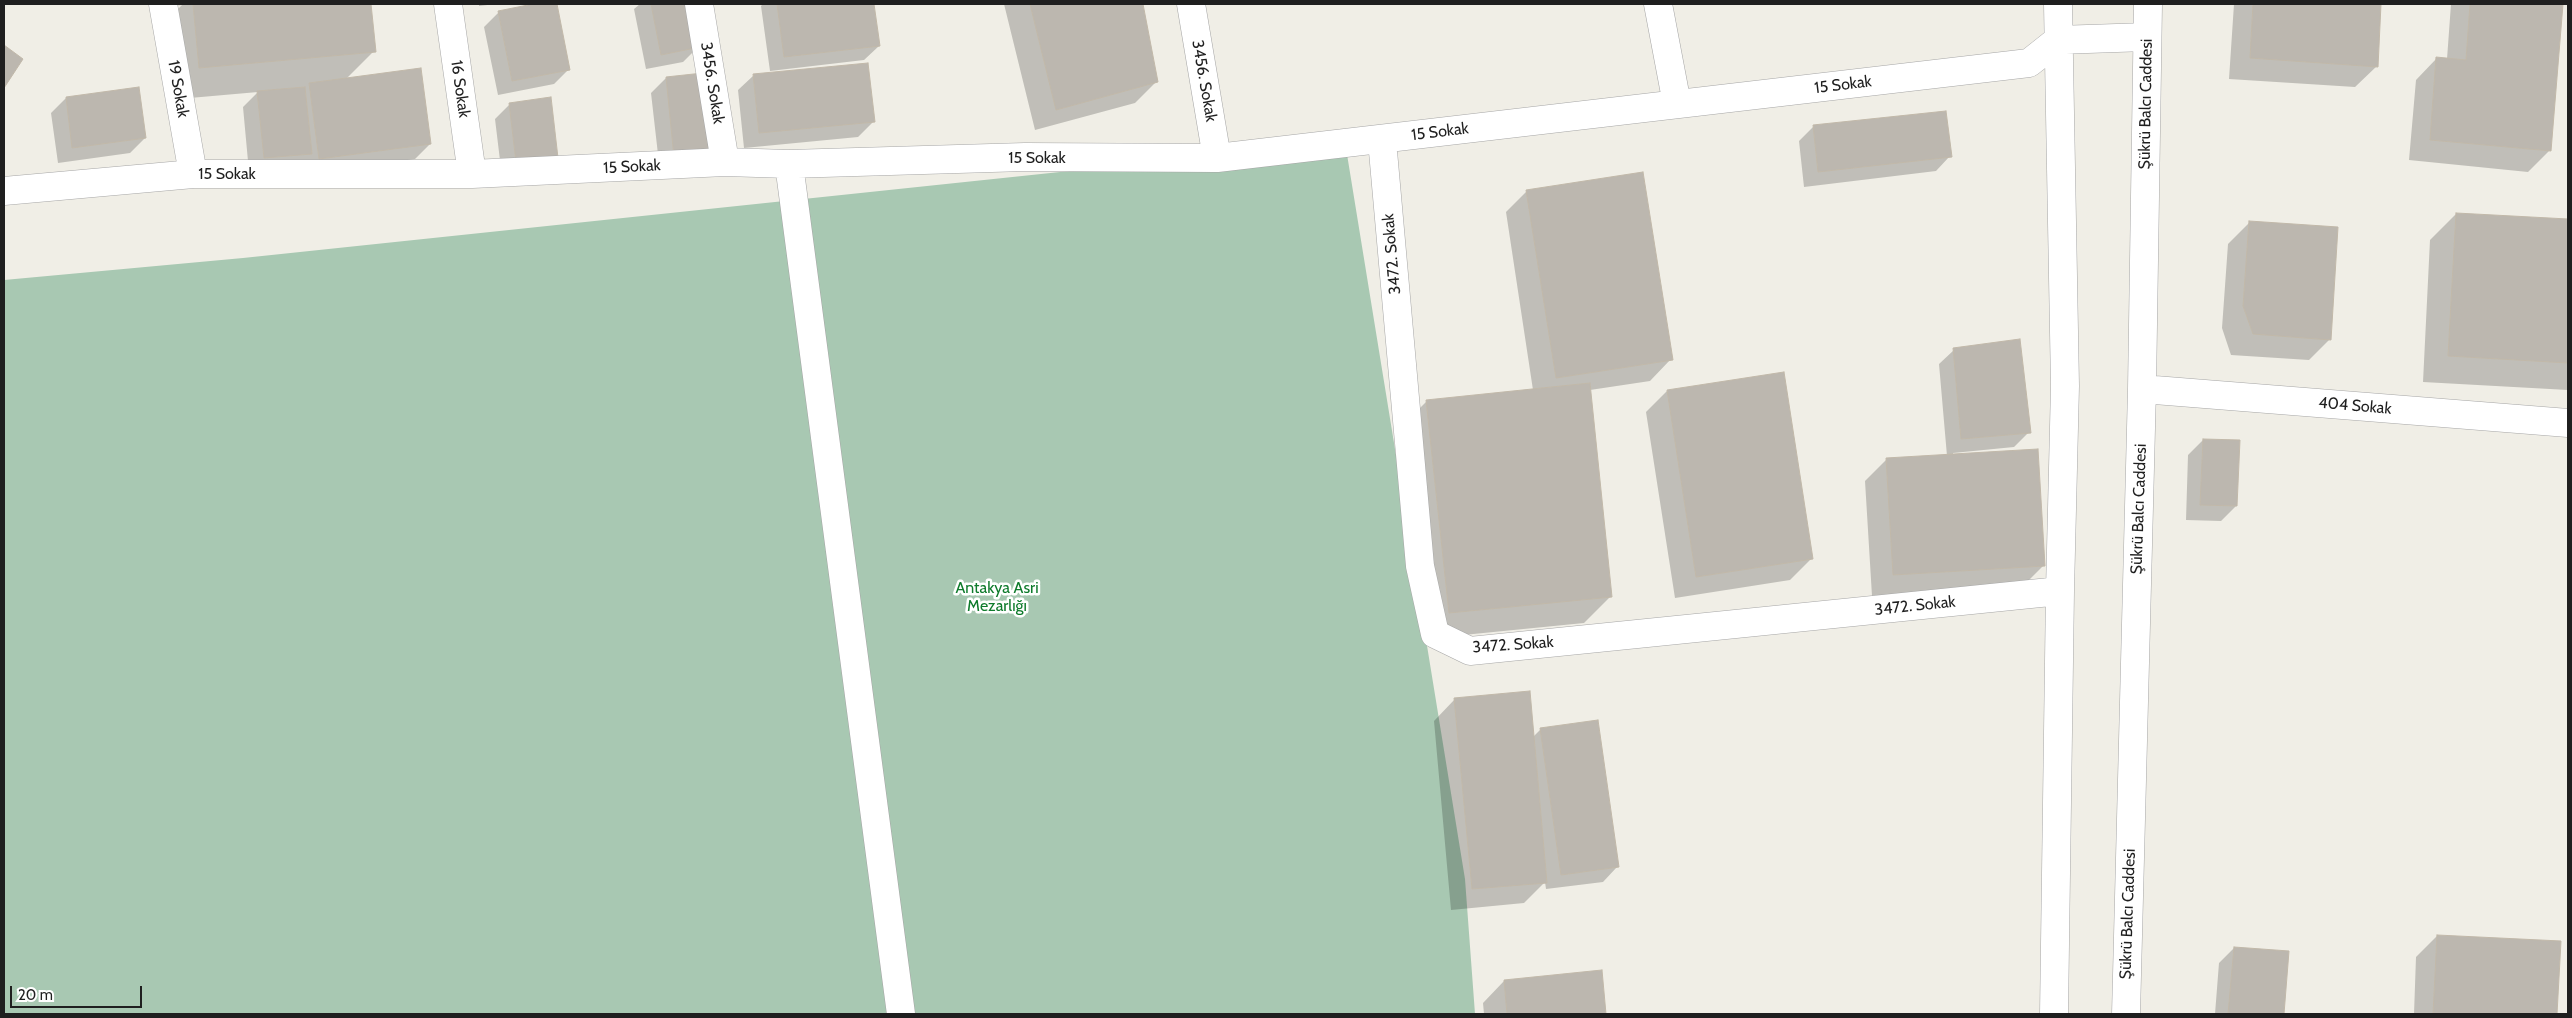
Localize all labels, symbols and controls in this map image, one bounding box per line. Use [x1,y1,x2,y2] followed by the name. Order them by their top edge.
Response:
[1187,39,1221,123] street label: 3456. Sokak
[2135,39,2157,169] street label: Şükrü Balcı Caddesi
[696,41,728,125] street label: 3456. Sokak
[164,59,192,119] street label: 19 Sokak
[446,59,474,119] street label: 16 Sokak
[1813,72,1873,98] street label: 15 Sokak
[1410,119,1470,145] street label: 15 Sokak
[1008,148,1066,168] street label: 15 Sokak
[603,156,661,178] street label: 15 Sokak
[198,164,256,184] street label: 15 Sokak
[1379,213,1405,295] street label: 3472. Sokak
[2318,393,2392,419] street label: 404 Sokak
[2127,443,2151,575] street label: Şükrü Balcı Caddesi
[955,578,1039,616] park label: Antakya Asri Mezarlığı
[1874,592,1956,620] street label: 3472. Sokak
[1472,633,1554,657] street label: 3472. Sokak
[2116,848,2140,980] street label: Şükrü Balcı Caddesi
[12,976,145,1008] scale bar
[18,986,53,1004] text: 20 m

